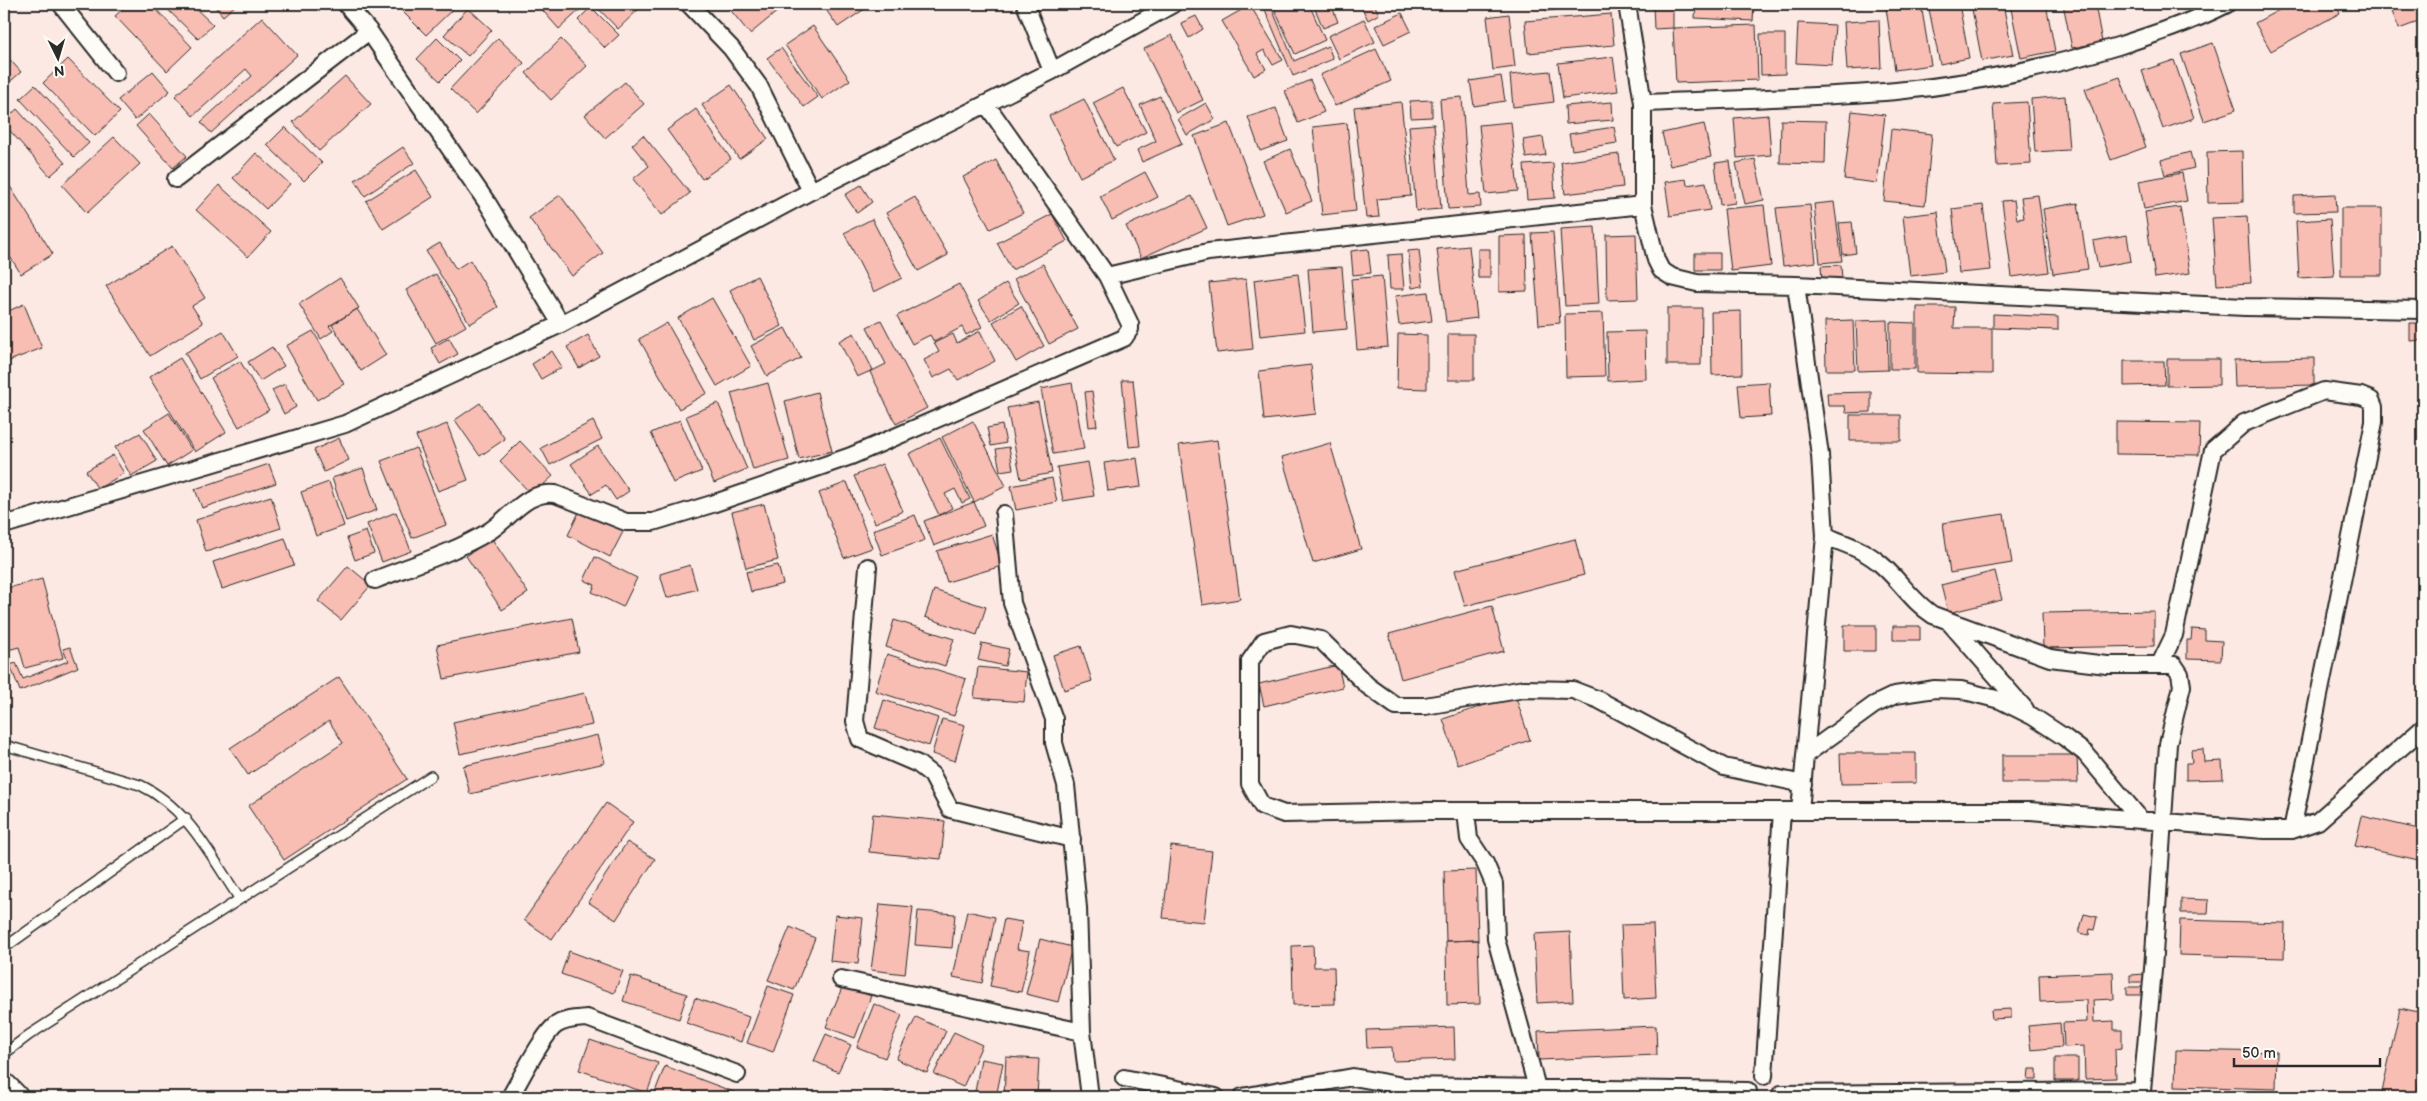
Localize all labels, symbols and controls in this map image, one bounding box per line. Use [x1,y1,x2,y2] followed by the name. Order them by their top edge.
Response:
[32,32,82,82] north arrow
[53,62,65,79] text: N
[2234,1036,2381,1068] scale bar
[2242,1044,2276,1063] text: 50 m

